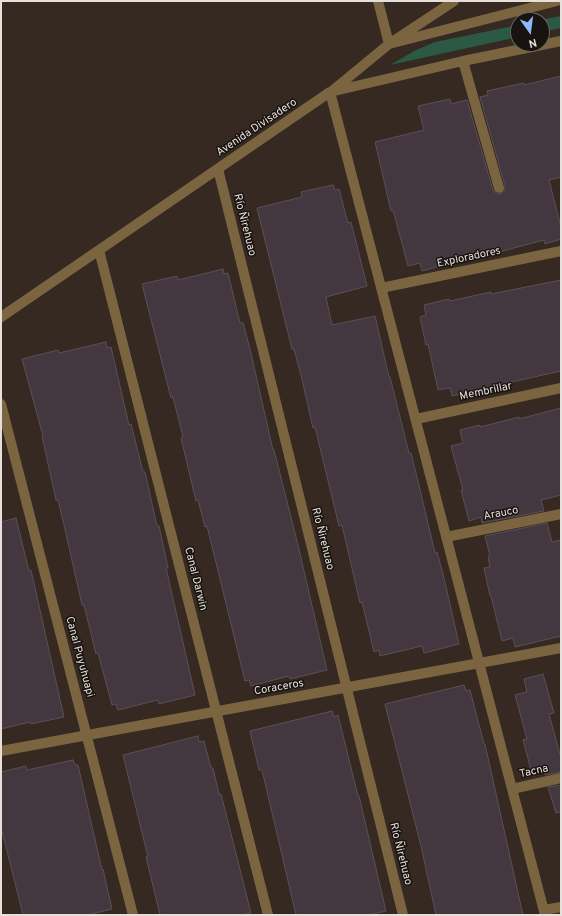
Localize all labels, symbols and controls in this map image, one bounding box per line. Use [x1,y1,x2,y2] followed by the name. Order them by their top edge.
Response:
[510,12,550,52] north arrow
[527,35,538,50] text: N
[214,96,300,160] street label: Avenida Divisadero
[230,192,258,258] street label: Río Ñirehuao
[436,245,502,271] street label: Exploradores
[459,380,513,404] street label: Membrillar
[482,504,520,524] street label: Arauco
[308,506,336,572] street label: Río Ñirehuao
[181,546,209,612] street label: Canal Darwin
[62,615,96,699] street label: Canal Puyuhuapi
[253,677,305,699] street label: Coraceros
[518,763,550,781] street label: Tacna
[386,821,414,887] street label: Río Ñirehuao

